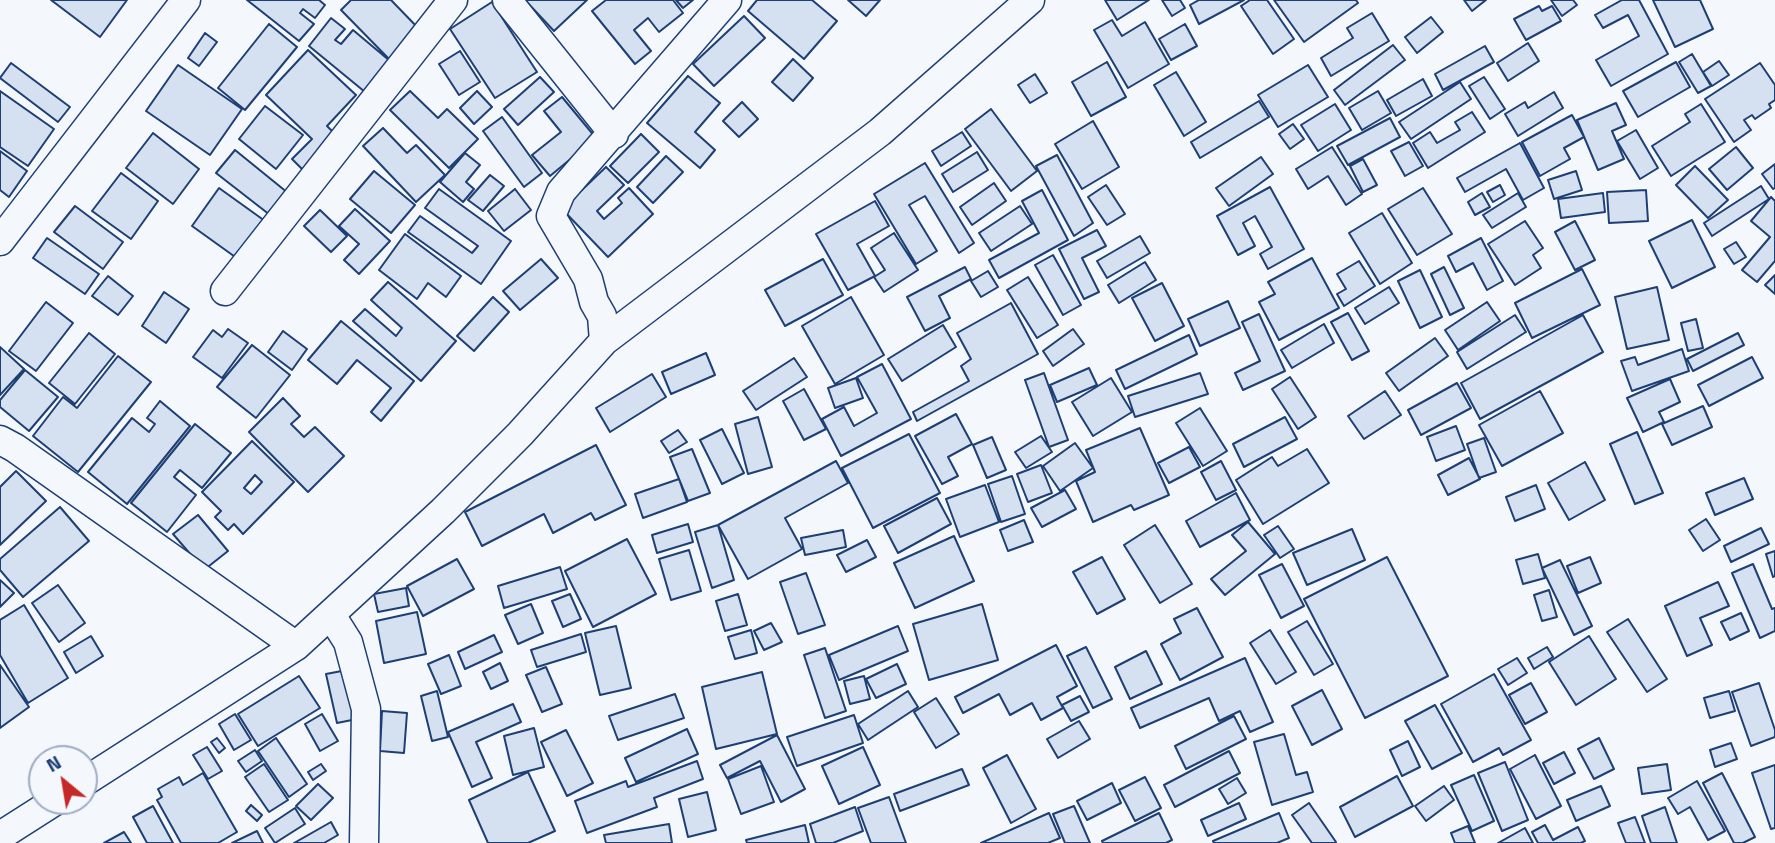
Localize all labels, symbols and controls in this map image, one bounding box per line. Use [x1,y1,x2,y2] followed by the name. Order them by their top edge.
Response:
[28,745,98,815] north arrow
[40,747,66,779] text: N

